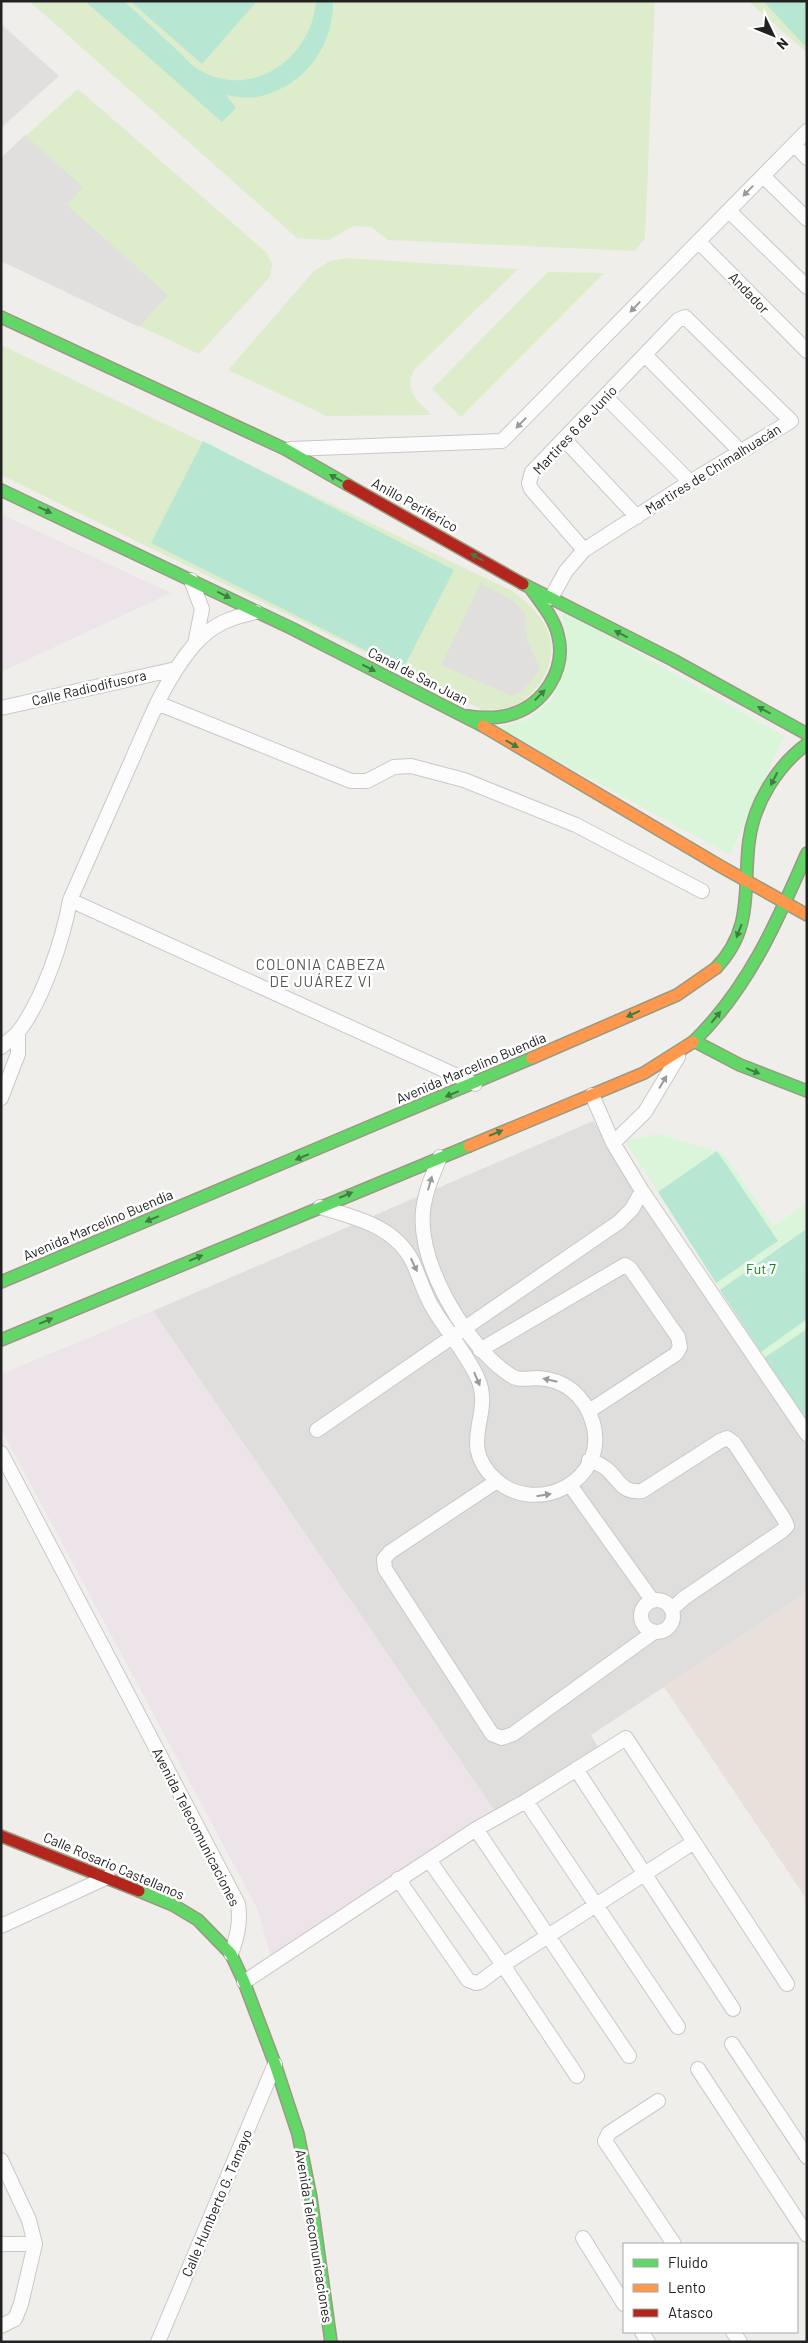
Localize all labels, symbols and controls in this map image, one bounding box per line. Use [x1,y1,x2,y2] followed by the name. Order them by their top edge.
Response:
[748,10,798,60] north arrow
[773,35,792,53] text: N
[743,185,755,197] one-way arrow
[725,268,773,317] street label: Andador
[629,301,641,313] one-way arrow
[529,382,620,478] street label: Martires 6 de Junio
[515,417,527,429] one-way arrow
[642,420,784,517] street label: Martires de Chimalhuacán
[328,474,343,482] one-way arrow
[369,474,461,535] street label: Anillo Periférico
[38,507,52,515] one-way arrow
[471,553,484,562] one-way arrow
[217,591,231,599] one-way arrow
[614,630,628,638] one-way arrow
[365,643,471,708] street label: Canal de San Juan
[362,664,376,672] one-way arrow
[30,666,148,709] street label: Calle Radiodifusora
[534,690,546,702] one-way arrow
[757,706,771,715] one-way arrow
[506,740,519,749] one-way arrow
[770,772,778,786] one-way arrow
[735,923,742,938] one-way arrow
[256,955,386,990] district label: COLONIA CABEZA DE JUÁREZ VI
[626,1011,640,1019] one-way arrow
[711,1011,722,1024] one-way arrow
[393,1028,548,1107] street label: Avenida Marcelino Buendía
[746,1067,761,1075] one-way arrow
[659,1075,668,1088] one-way arrow
[445,1090,459,1098] one-way arrow
[489,1129,503,1137] one-way arrow
[295,1153,309,1161] one-way arrow
[427,1176,435,1191] one-way arrow
[20,1185,175,1264] street label: Avenida Marcelino Buendía
[339,1191,353,1199] one-way arrow
[144,1215,159,1223] one-way arrow
[189,1254,203,1262] one-way arrow
[409,1257,418,1272] one-way arrow
[746,1260,776,1277] park label: Fut 7
[39,1316,53,1324] one-way arrow
[473,1372,481,1386] one-way arrow
[543,1376,558,1384] one-way arrow
[536,1491,552,1499] one-way arrow
[149,1745,244,1909] street label: Avenida Telecomunicaciones
[41,1828,187,1903] street label: Calle Rosario Castellanos
[178,2126,255,2279] street label: Calle Humberto G. Tamayo
[292,2148,337,2324] street label: Avenida Telecomunicaciones
[623,2243,798,2333] legend
[668,2253,708,2271] text: Fluido
[668,2278,706,2296] text: Lento
[668,2303,713,2321] text: Atasco

